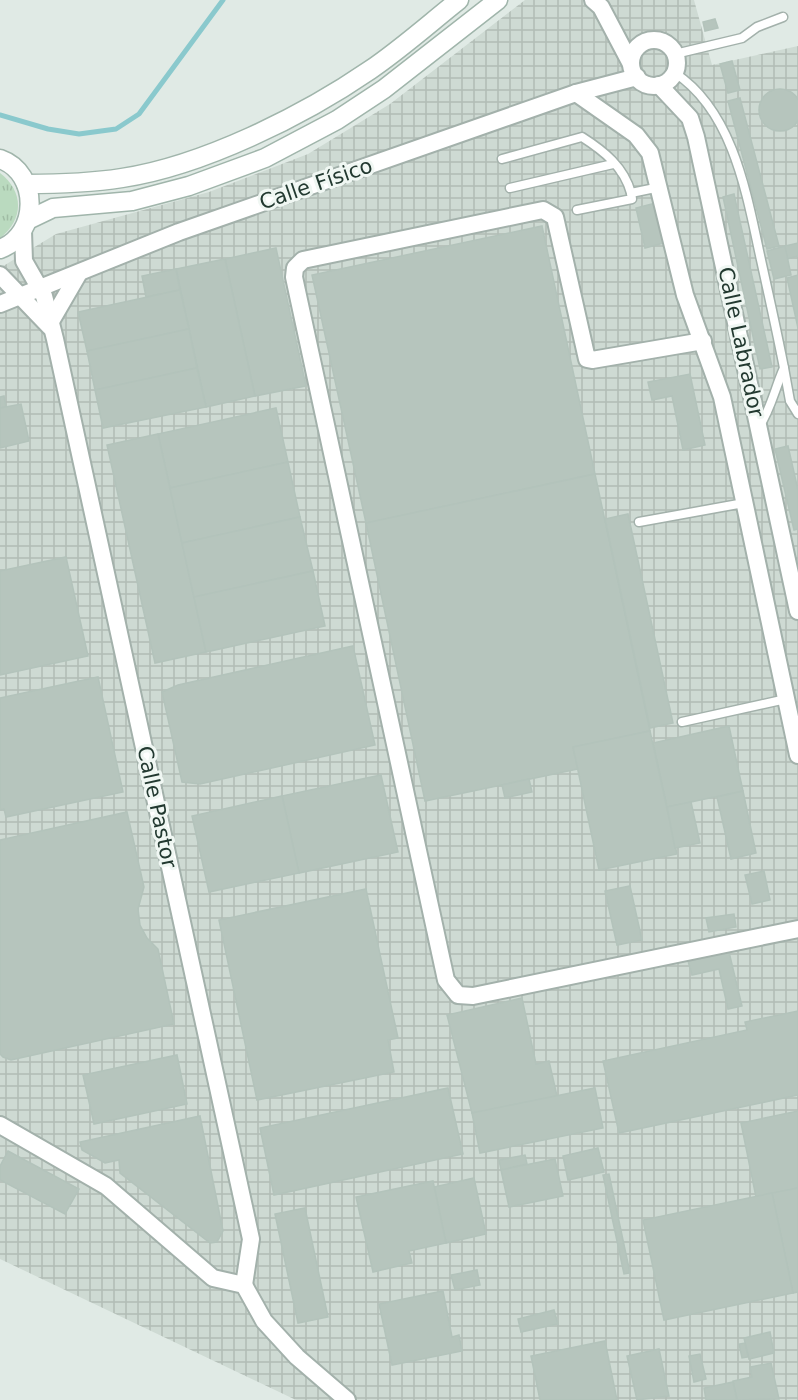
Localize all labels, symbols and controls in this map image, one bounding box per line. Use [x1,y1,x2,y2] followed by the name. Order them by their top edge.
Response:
[256,153,376,215] street label: Calle Físico
[713,265,769,420] street label: Calle Labrador
[132,744,182,871] street label: Calle Pastor

